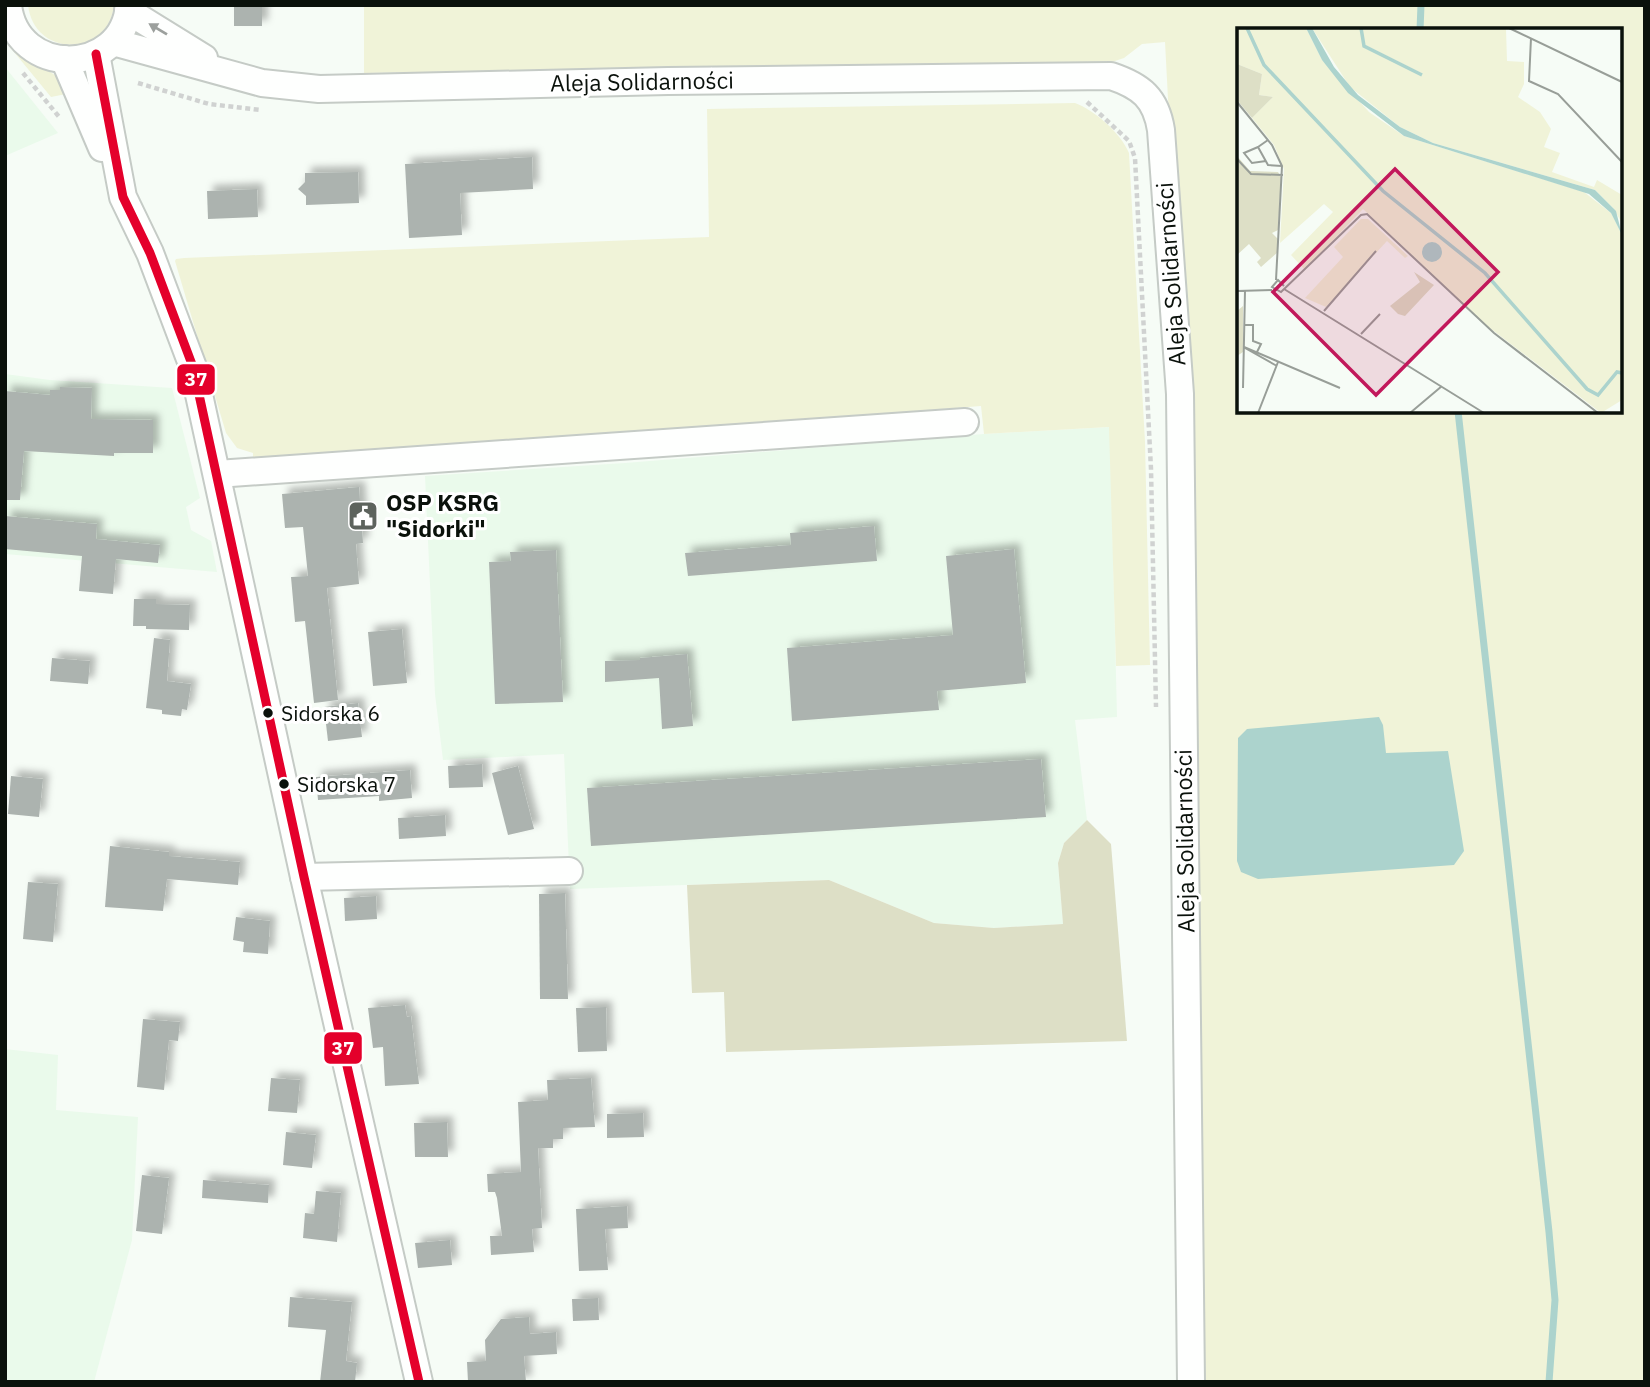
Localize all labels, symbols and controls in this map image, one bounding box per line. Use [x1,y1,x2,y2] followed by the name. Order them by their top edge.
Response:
[148,23,168,36] one-way arrow
[1237,28,1622,413] inset map
[550,64,734,98] street label: Aleja Solidarności
[1149,181,1191,367] street label: Aleja Solidarności
[176,363,216,396] line badge: 37
[185,367,207,391] text: 37
[386,487,499,543] place label: OSP KSRG "Sidorki"
[346,499,380,533] public building icon: OSP KSRG "Sidorki"
[281,699,380,727] place label: Sidorska 6
[261,706,275,720] marker: Sidorska 6
[1167,749,1201,933] street label: Aleja Solidarności
[297,770,396,798] place label: Sidorska 7
[277,777,291,791] marker: Sidorska 7
[323,1031,363,1065] line badge: 37
[332,1036,354,1060] text: 37

